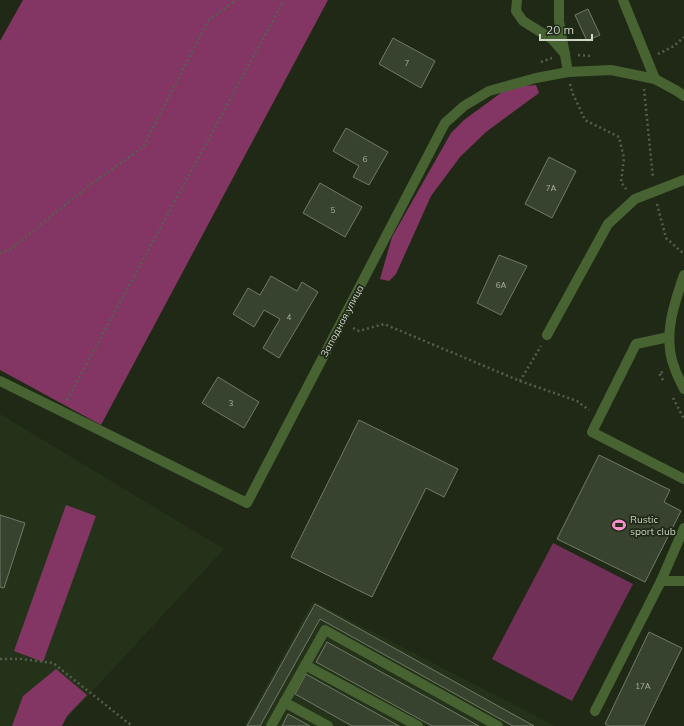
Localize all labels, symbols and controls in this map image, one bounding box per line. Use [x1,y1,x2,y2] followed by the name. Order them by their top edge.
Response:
[540,16,592,42] scale bar
[546,22,574,37] text: 20 m
[405,58,410,68] house number: 7
[363,154,368,164] house number: 6
[546,183,556,193] house number: 7А
[331,205,336,215] house number: 5
[496,280,506,290] house number: 6А
[317,283,367,359] street label: Западная улица
[287,312,292,322] house number: 4
[229,398,234,408] house number: 3
[630,513,676,538] place label: Rustic sport club
[611,517,627,533] sports icon: Rustic sport club
[635,681,651,691] house number: 17А

